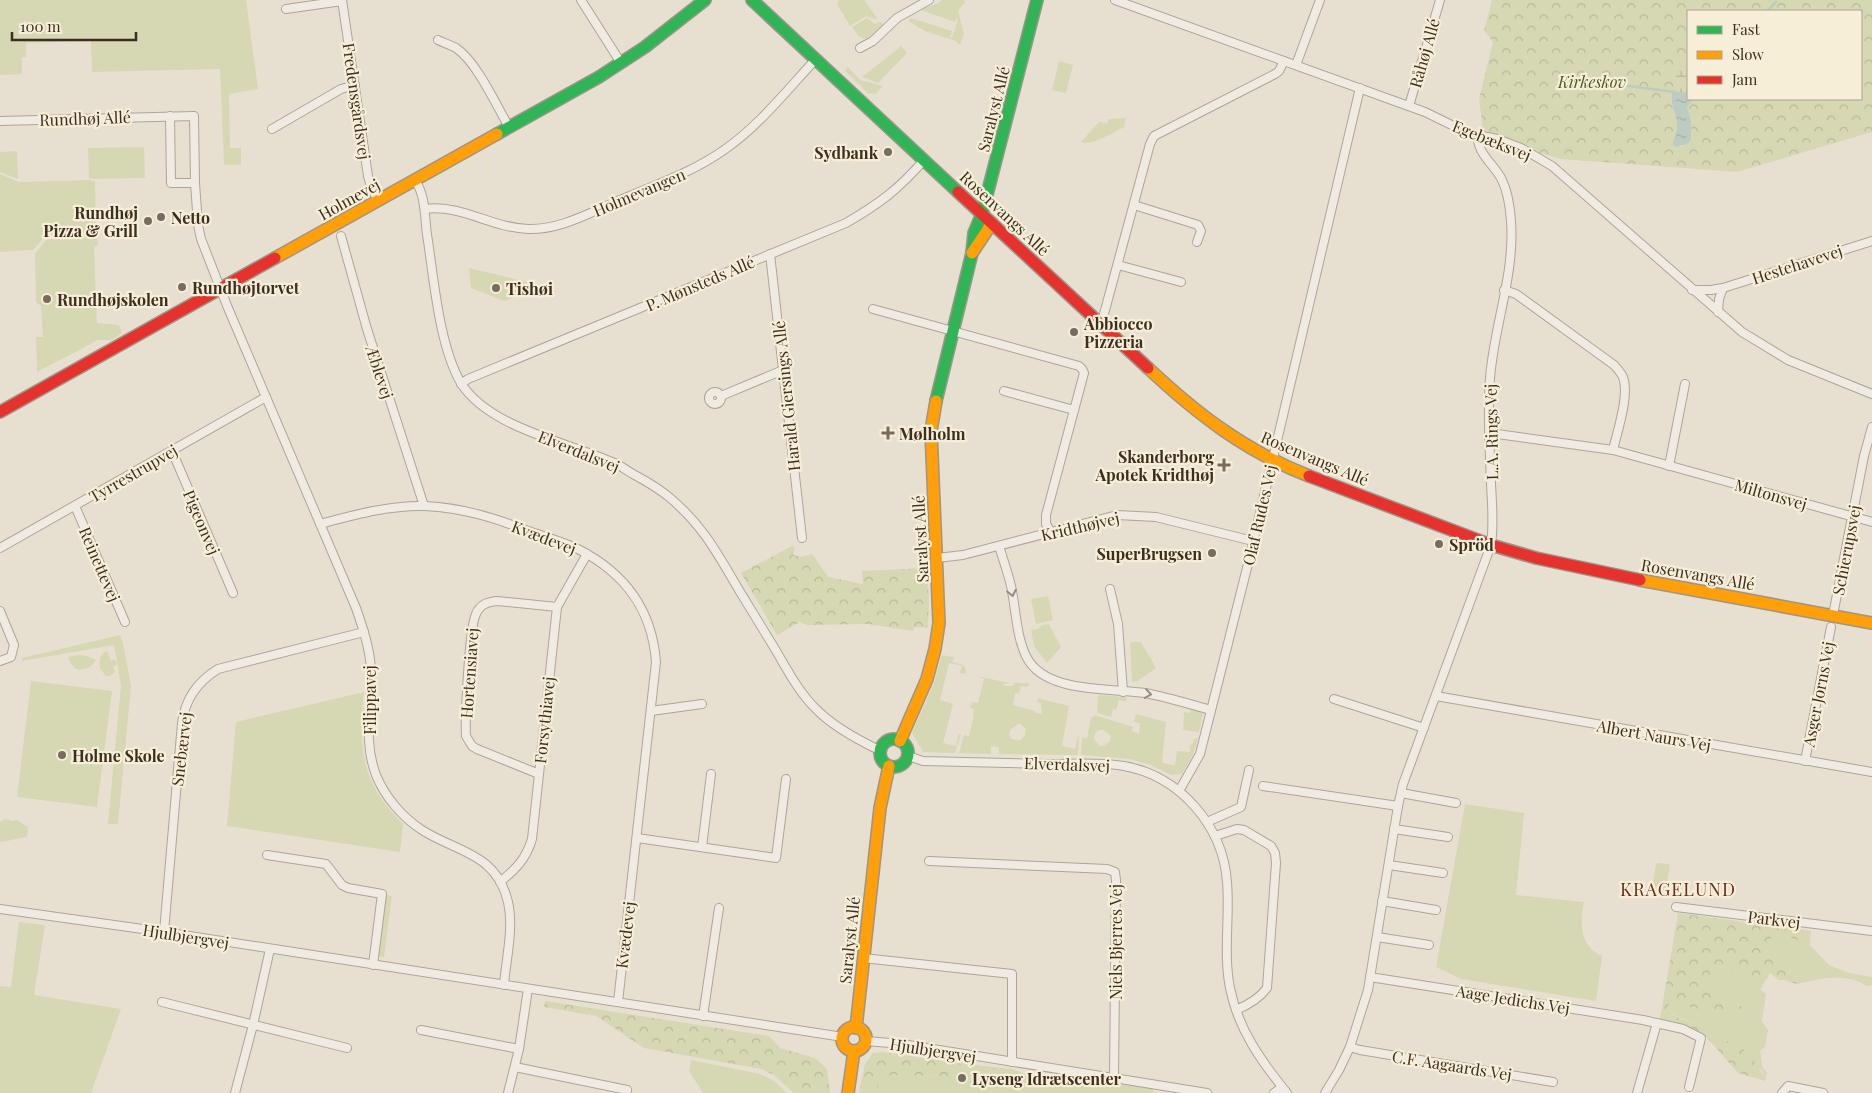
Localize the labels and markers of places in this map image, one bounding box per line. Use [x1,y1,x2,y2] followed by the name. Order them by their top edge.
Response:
[814,142,879,163] place label: Sydbank
[882,146,894,158] marker: Sydbank
[43,202,138,241] place label: Rundhøj Pizza & Grill
[171,207,210,228] place label: Netto
[155,211,167,223] marker: Netto
[142,215,154,227] marker: Rundhøj Pizza & Grill
[192,277,300,298] place label: Rundhøjtorvet
[506,278,553,299] place label: Tishøi
[176,281,188,293] marker: Rundhøjtorvet
[490,282,502,294] marker: Tishøi
[57,289,169,310] place label: Rundhøjskolen
[41,293,53,305] marker: Rundhøjskolen
[1083,313,1152,352] place label: Abbiocco Pizzeria
[1068,326,1080,338] marker: Abbiocco Pizzeria
[899,423,966,444] place label: Mølholm
[881,426,895,440] marker: Mølholm
[1094,446,1214,485] place label: Skanderborg Apotek Kridthøj
[1218,459,1230,471] marker: Skanderborg Apotek Kridthøj
[1449,534,1494,555] place label: Spröd
[1433,538,1445,550] marker: Spröd
[1096,543,1202,564] place label: SuperBrugsen
[1206,547,1218,559] marker: SuperBrugsen
[72,745,165,766] place label: Holme Skole
[56,749,68,761] marker: Holme Skole
[972,1068,1122,1089] place label: Lyseng Idrætscenter
[956,1072,968,1084] marker: Lyseng Idrætscenter

